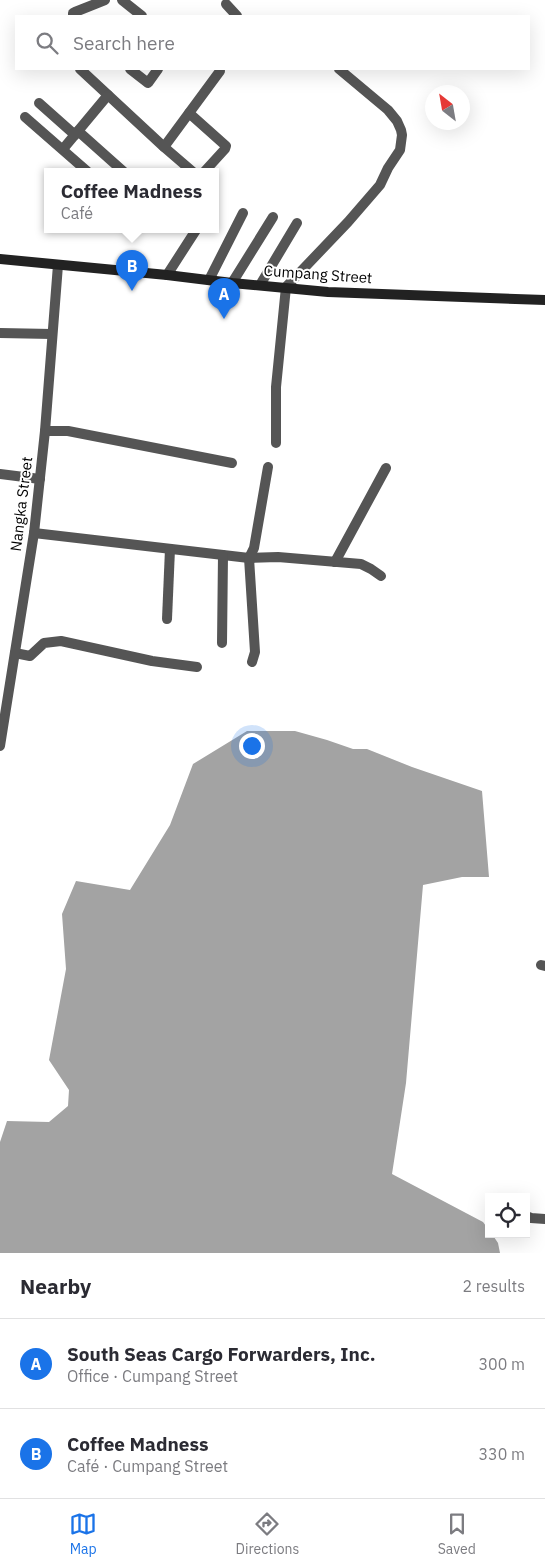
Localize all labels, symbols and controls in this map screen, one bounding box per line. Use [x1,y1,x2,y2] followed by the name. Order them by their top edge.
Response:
[15,15,530,70] search box
[33,29,61,57] icon: search
[73,31,175,55] text: Search here
[425,85,470,130] north arrow
[44,168,219,233] popup
[61,179,202,203] text: Coffee Madness
[61,203,93,223] text: Café
[116,250,148,291] pin: B
[263,261,373,287] street label: Cumpang Street
[208,278,240,319] pin: A
[6,455,36,553] street label: Nangka Street
[239,733,265,759] your location
[485,1193,530,1238] map controls
[485,1193,530,1238] button: locate
[20,1272,91,1300] text: Nearby
[462,1276,525,1296] text: 2 results
[67,1342,376,1366] text: South Seas Cargo Forwarders, Inc.
[31,1354,41,1374] text: A
[478,1354,525,1374] text: 300 m
[67,1366,238,1386] text: Office · Cumpang Street
[67,1432,208,1456] text: Coffee Madness
[31,1444,41,1464] text: B
[478,1444,525,1464] text: 330 m
[67,1456,228,1476] text: Café · Cumpang Street
[69,1510,97,1558] tab: Map
[236,1510,299,1558] tab: Directions
[438,1510,476,1558] tab: Saved

